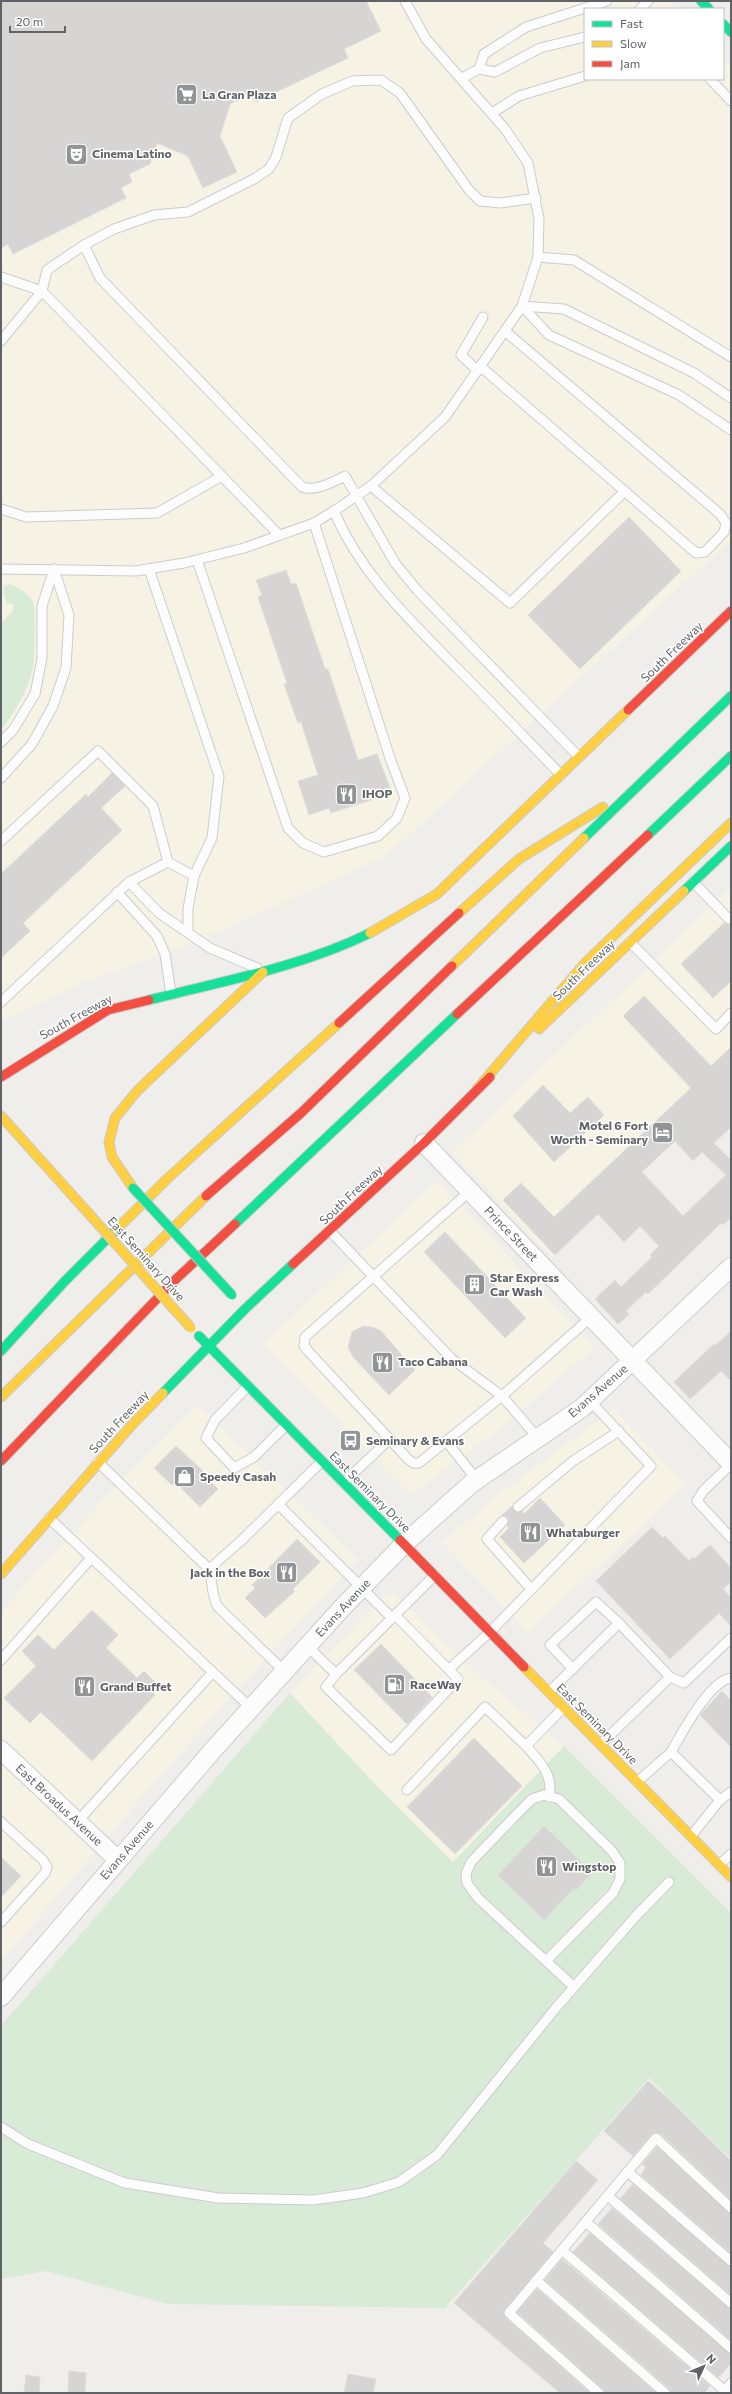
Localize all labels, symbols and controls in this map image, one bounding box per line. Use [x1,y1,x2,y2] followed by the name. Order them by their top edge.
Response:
[10,8,65,34] scale bar
[584,8,724,80] legend
[16,14,43,28] text: 20 m
[620,16,643,30] text: Fast
[620,36,647,50] text: Slow
[620,56,640,71] text: Jam
[173,82,199,108] supermarket icon: La Gran Plaza
[202,87,277,101] place label: La Gran Plaza
[64,141,90,167] theatre icon: Cinema Latino
[92,146,172,160] place label: Cinema Latino
[637,618,705,684] street label: South Freeway
[333,781,359,807] restaurant icon: IHOP
[362,786,393,800] place label: IHOP
[549,936,617,1002] street label: South Freeway
[37,990,114,1042] street label: South Freeway
[550,1118,648,1146] place label: Motel 6 Fort Worth - Seminary
[650,1120,676,1146] hotel icon: Motel 6 Fort Worth - Seminary
[316,1162,385,1227] street label: South Freeway
[482,1203,541,1264] street label: Prince Street
[105,1213,188,1303] street label: East Seminary Drive
[490,1270,559,1298] place label: Star Express Car Wash
[462,1272,488,1298] building icon: Star Express Car Wash
[369,1349,395,1375] restaurant icon: Taco Cabana
[398,1354,468,1368] place label: Taco Cabana
[565,1361,630,1420] street label: Evans Avenue
[86,1387,151,1456] street label: South Freeway
[337,1428,363,1454] bus stop icon: Seminary & Evans
[366,1433,464,1447] place label: Seminary & Evans
[327,1448,414,1535] street label: East Seminary Drive
[172,1464,198,1490] shop icon: Speedy Casah
[200,1469,276,1483] place label: Speedy Casah
[518,1520,544,1546] restaurant icon: Whataburger
[546,1525,620,1539] place label: Whataburger
[273,1560,299,1586] restaurant icon: Jack in the Box
[190,1565,270,1580] place label: Jack in the Box
[312,1576,373,1639] street label: Evans Avenue
[382,1672,408,1698] fuel station icon: RaceWay
[71,1674,97,1700] restaurant icon: Grand Buffet
[410,1677,462,1691] place label: RaceWay
[100,1679,172,1693] place label: Grand Buffet
[554,1680,641,1767] street label: East Seminary Drive
[14,1761,106,1848] street label: East Broadus Avenue
[97,1817,156,1882] street label: Evans Avenue
[533,1854,559,1880] restaurant icon: Wingstop
[562,1859,616,1873] place label: Wingstop
[684,2346,724,2386] north arrow
[704,2351,719,2366] text: N

